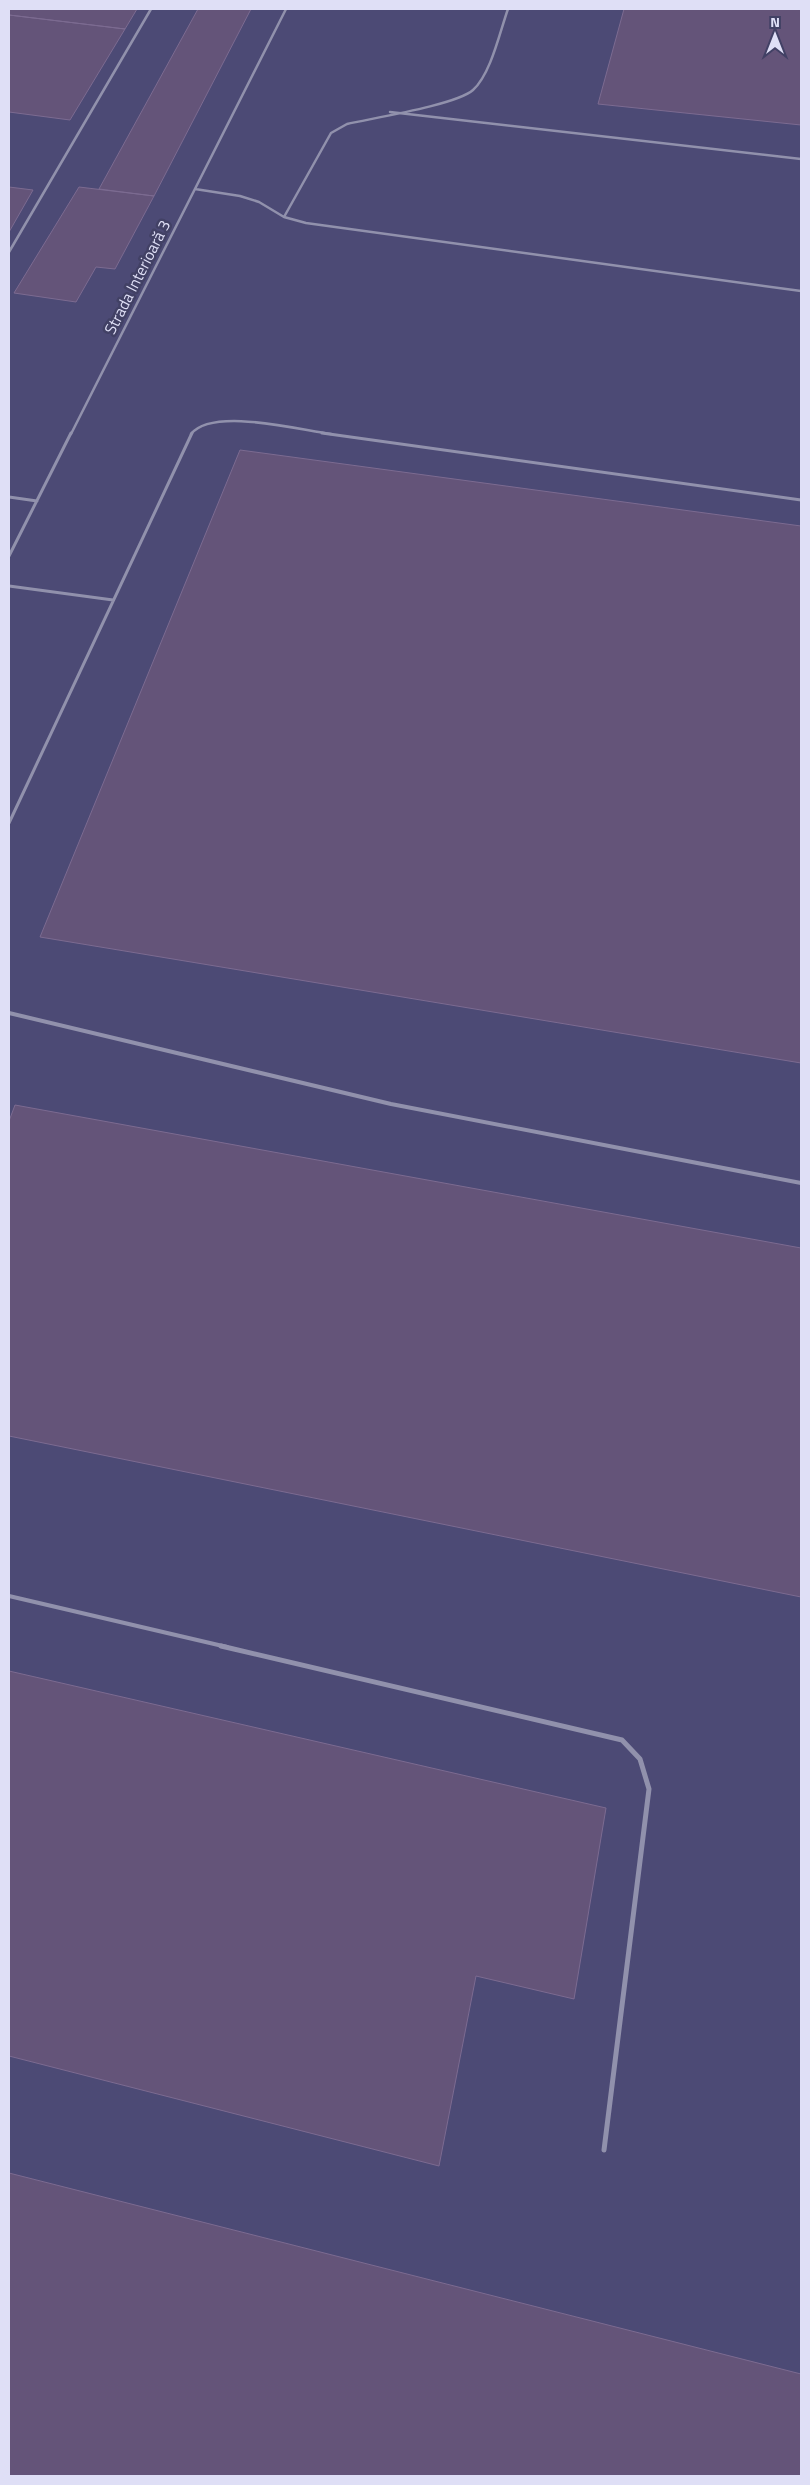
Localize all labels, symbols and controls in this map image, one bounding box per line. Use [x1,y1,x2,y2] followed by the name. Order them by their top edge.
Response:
[750,10,800,60] north arrow
[770,11,780,32] text: N
[98,216,176,338] street label: Strada Interioară 3

